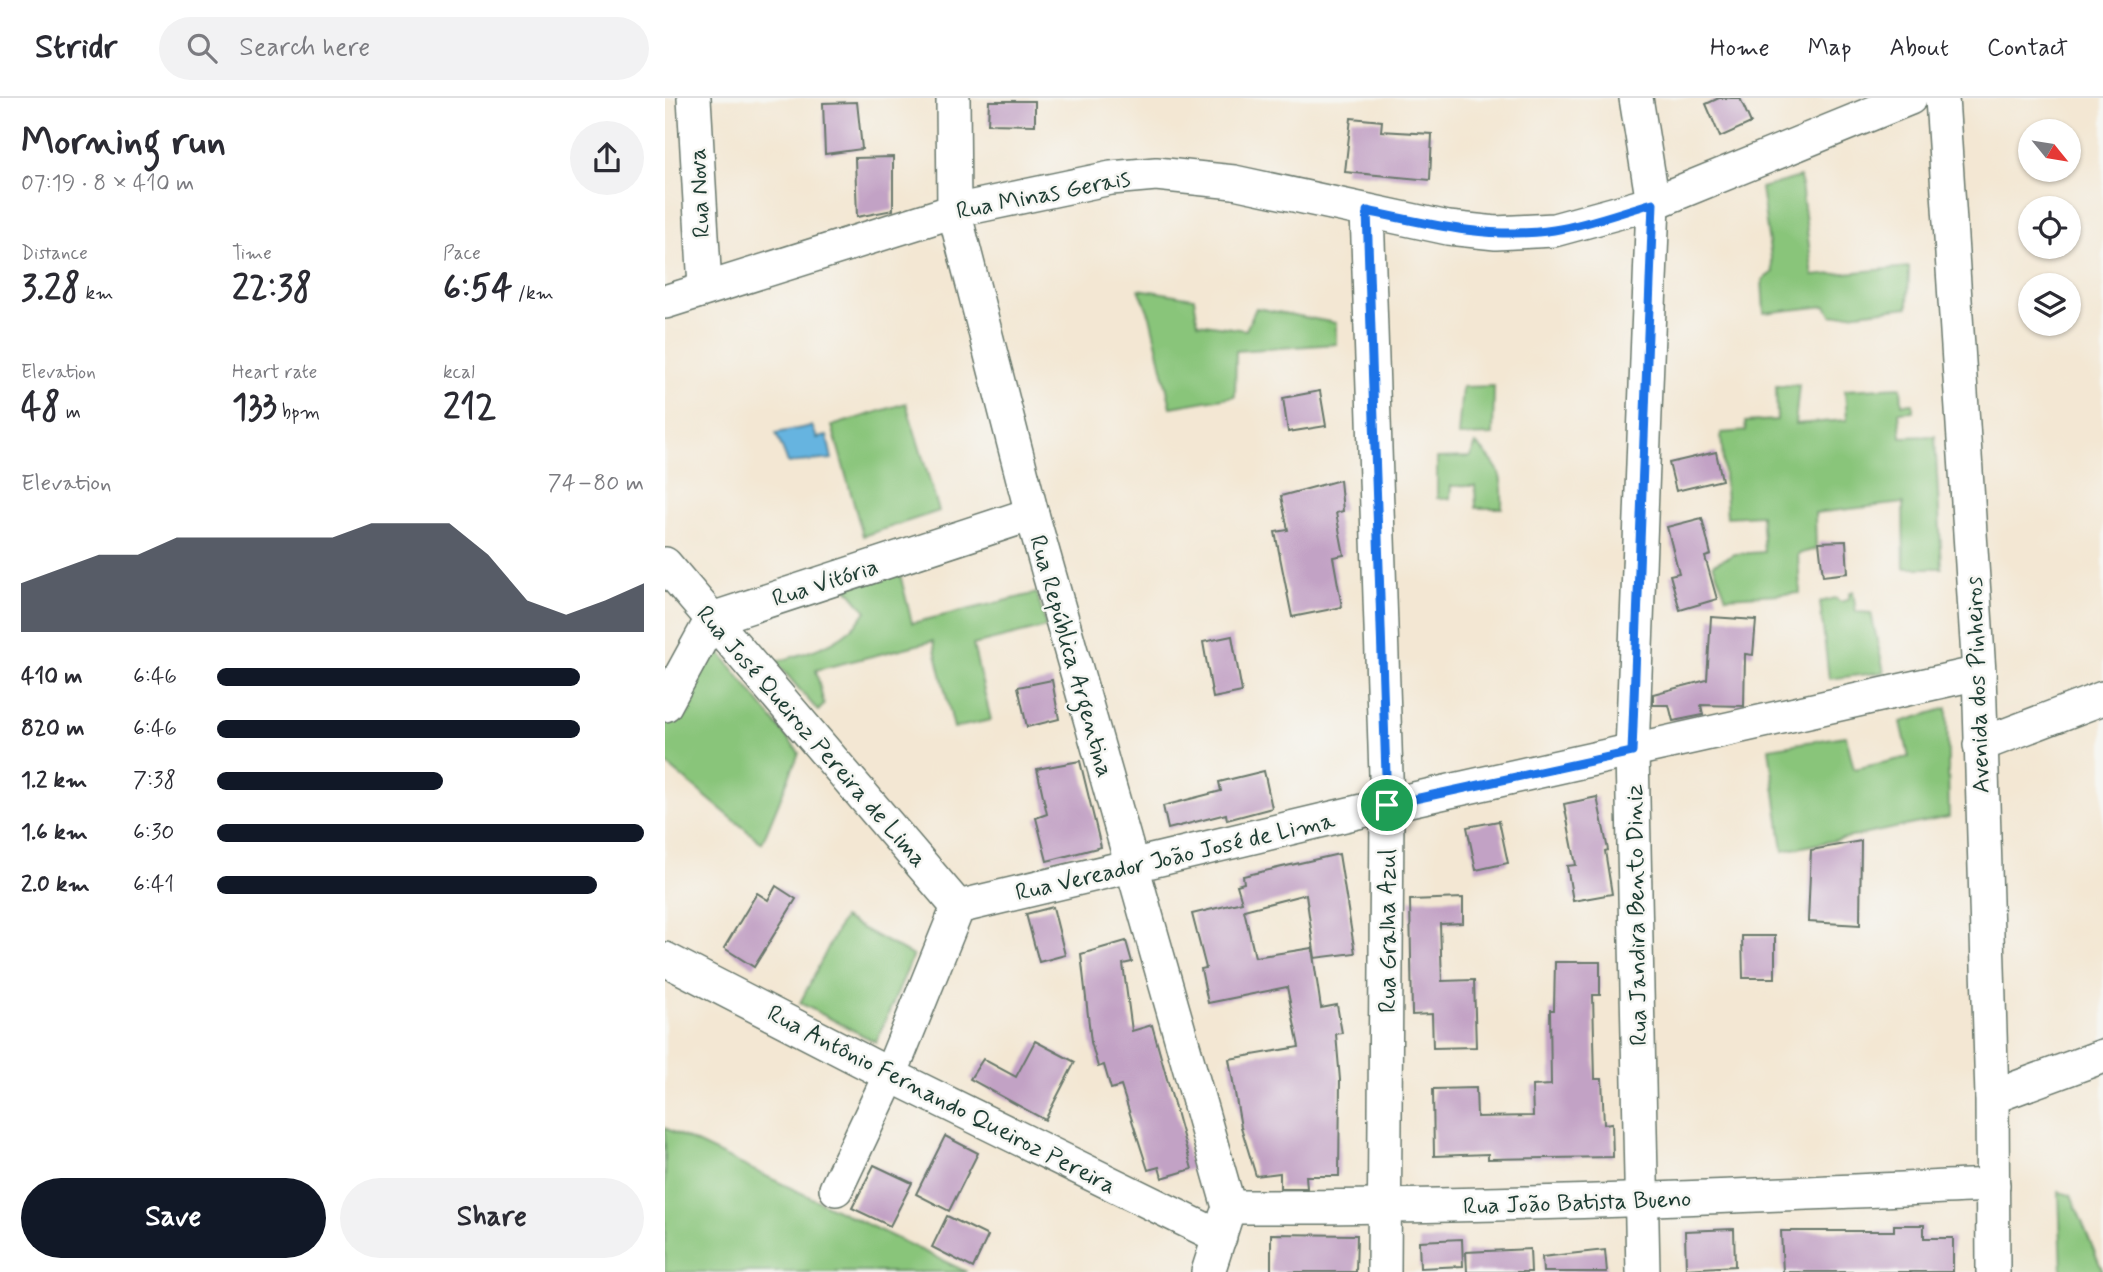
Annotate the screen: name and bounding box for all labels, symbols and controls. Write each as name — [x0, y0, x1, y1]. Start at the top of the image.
search box — [159, 17, 649, 80]
text: Stridr — [35, 26, 117, 70]
icon: search — [183, 29, 221, 67]
text: Search here — [239, 31, 370, 65]
text: Home — [1710, 33, 1770, 64]
text: Map — [1808, 33, 1852, 64]
text: About — [1890, 33, 1949, 64]
text: Contact — [1987, 33, 2068, 64]
text: Morning run — [21, 118, 226, 167]
north arrow — [2018, 119, 2081, 182]
map controls — [2018, 119, 2081, 336]
button: share — [570, 121, 644, 195]
street label: Rua Nova — [683, 147, 718, 239]
street label: Rua Minas Gerais — [954, 163, 1133, 228]
text: 07:19 · 8 × 410 m — [21, 169, 194, 199]
button: locate — [2018, 196, 2081, 259]
text: Distance — [21, 241, 88, 266]
text: Time — [232, 241, 272, 266]
text: Pace — [443, 241, 481, 266]
text: 3.28 — [21, 266, 80, 312]
text: 22:38 — [232, 266, 312, 312]
text: 6:54 — [443, 266, 513, 312]
button: layers — [2018, 273, 2081, 336]
text: km — [80, 281, 113, 306]
text: /km — [513, 281, 554, 306]
text: Elevation — [21, 360, 96, 385]
text: Heart rate — [232, 360, 317, 385]
text: kcal — [443, 360, 475, 385]
text: 48 — [21, 385, 61, 431]
text: 133 — [232, 385, 277, 431]
text: 212 — [443, 385, 496, 431]
text: m — [61, 400, 81, 425]
text: bpm — [277, 400, 320, 425]
text: Elevation — [21, 469, 112, 499]
text: 74–80 m — [548, 469, 644, 499]
street label: Rua República Argentina — [1018, 532, 1120, 782]
street label: Rua Vitória — [768, 552, 883, 615]
street label: Avenida dos Pinheiros — [1959, 575, 1998, 794]
street label: Rua José Queiroz Pereira de Lima — [689, 600, 933, 874]
text: 410 m — [21, 662, 83, 692]
text: 6:46 — [133, 662, 177, 692]
text: 820 m — [21, 714, 84, 744]
text: 6:46 — [133, 714, 177, 744]
text: 1.2 km — [21, 766, 87, 796]
text: 7:38 — [133, 766, 176, 796]
pin — [1357, 775, 1417, 835]
street label: Rua Jandira Bento Diniz — [1620, 784, 1655, 1046]
icon: arrive — [1368, 786, 1406, 824]
street label: Rua Vereador João José de Lima — [1013, 805, 1339, 909]
text: 1.6 km — [21, 818, 88, 848]
text: 6:30 — [133, 818, 174, 848]
street label: Rua Gralha Azul — [1373, 849, 1404, 1013]
text: 2.0 km — [21, 870, 90, 900]
text: 6:41 — [133, 870, 174, 900]
street label: Rua Antônio Fernando Queiroz Pereira — [762, 999, 1121, 1202]
button: Save — [21, 1178, 326, 1258]
button: Share — [340, 1178, 644, 1258]
street label: Rua João Batista Bueno — [1462, 1184, 1692, 1223]

